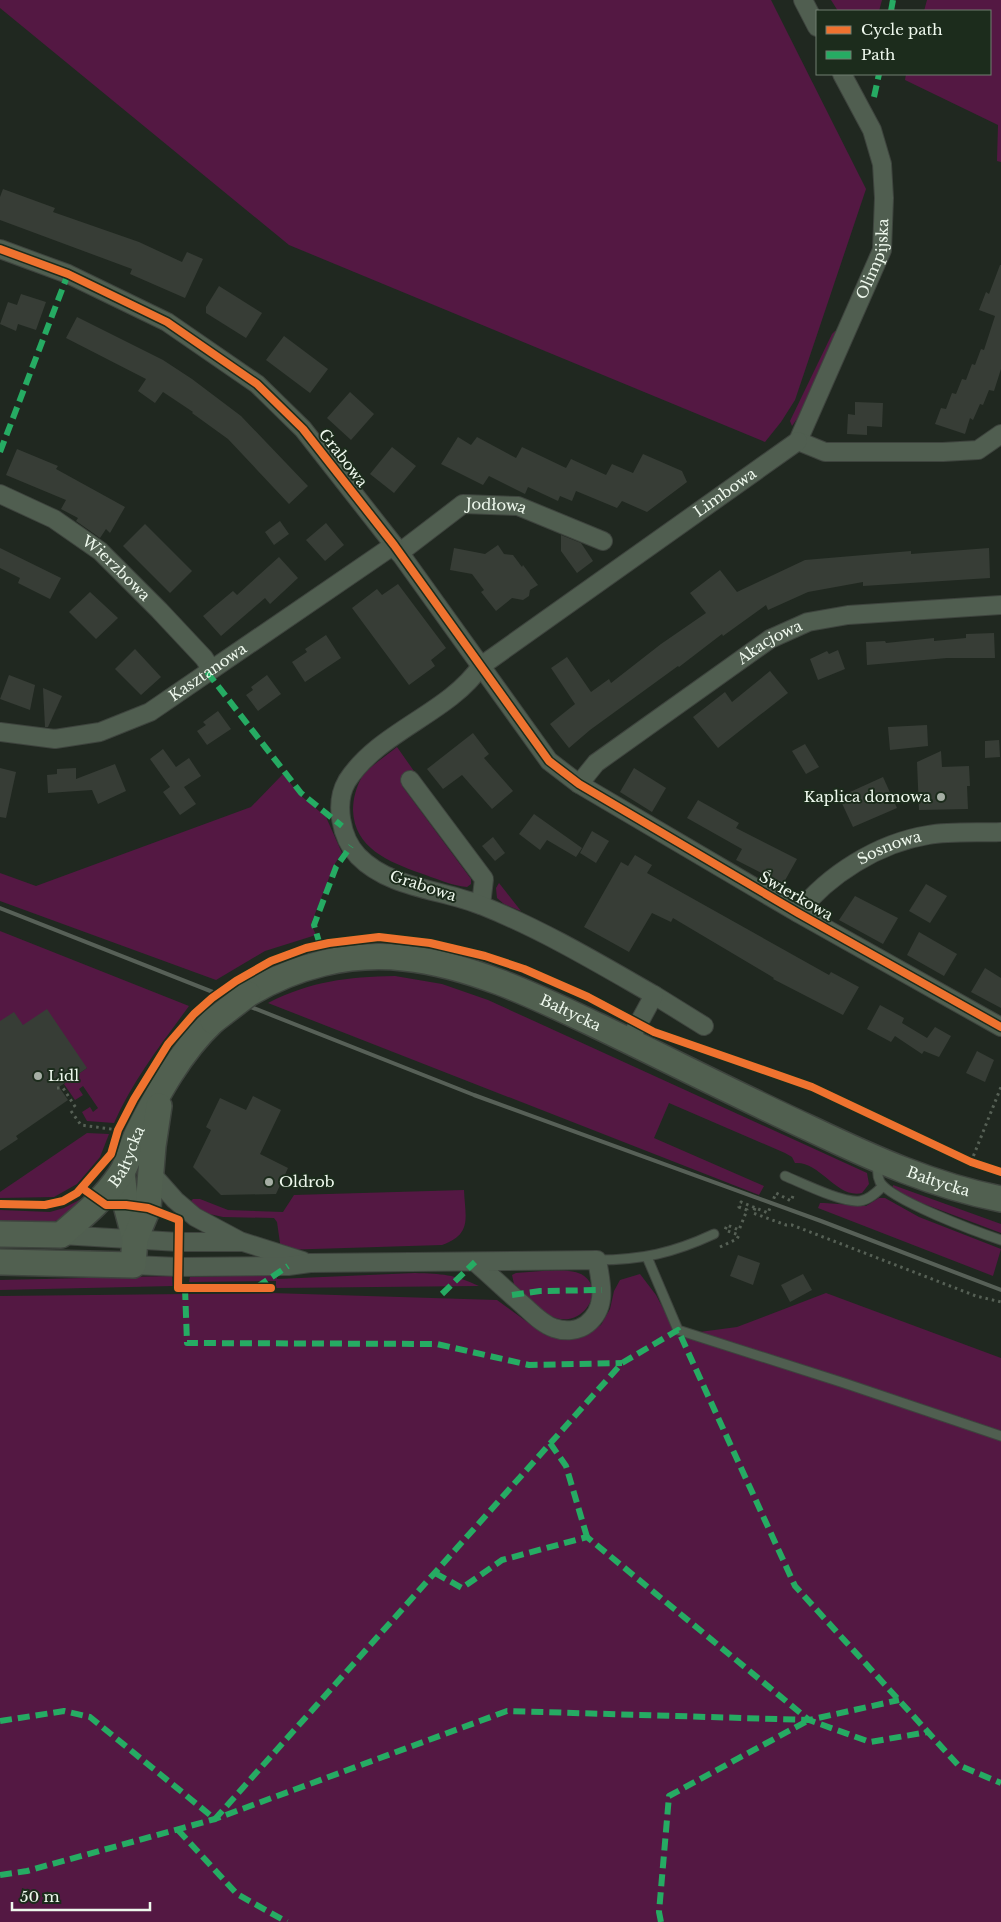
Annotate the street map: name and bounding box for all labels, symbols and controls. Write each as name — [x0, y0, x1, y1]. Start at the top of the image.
legend — [816, 10, 991, 75]
text: Cycle path — [861, 20, 943, 39]
text: Path — [861, 45, 895, 64]
street label: Olimpijska — [852, 217, 892, 302]
street label: Grabowa — [315, 425, 372, 491]
street label: Limbowa — [690, 463, 760, 521]
street label: Jodłowa — [464, 494, 531, 518]
street label: Wierzbowa — [78, 531, 155, 605]
street label: Akacjowa — [733, 616, 806, 669]
street label: Kasztanowa — [165, 638, 251, 705]
place label: Kaplica domowa — [804, 787, 932, 806]
marker: Kaplica domowa — [935, 791, 947, 803]
street label: Sosnowa — [854, 826, 924, 869]
street label: Grabowa — [388, 866, 459, 905]
street label: Świerkowa — [756, 867, 837, 925]
street label: Bałtycka — [537, 990, 605, 1035]
place label: Lidl — [48, 1066, 79, 1085]
marker: Lidl — [32, 1070, 44, 1082]
street label: Bałtycka — [104, 1122, 149, 1191]
street label: Bałtycka — [904, 1162, 973, 1201]
place label: Oldrob — [279, 1172, 335, 1191]
marker: Oldrob — [263, 1176, 275, 1188]
scale bar — [12, 1880, 150, 1912]
text: 50 m — [20, 1887, 60, 1906]

